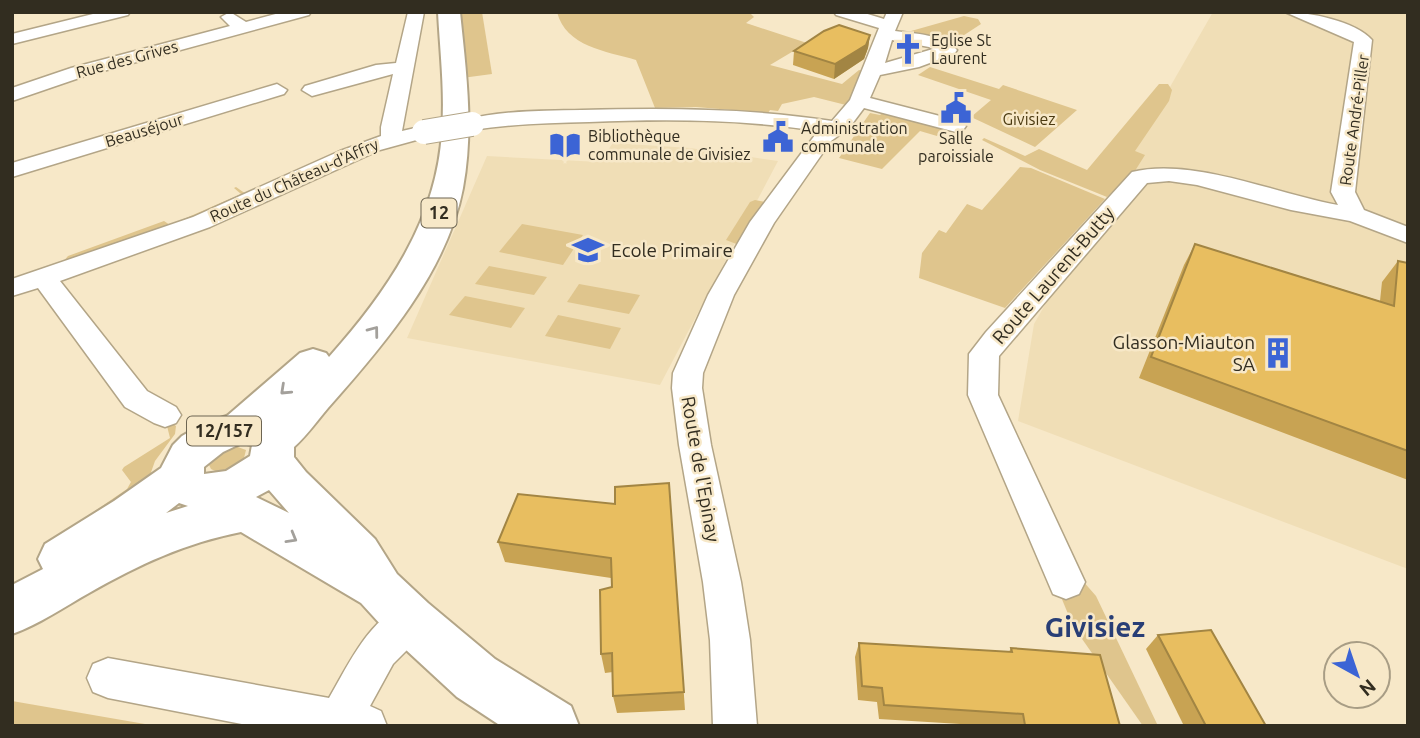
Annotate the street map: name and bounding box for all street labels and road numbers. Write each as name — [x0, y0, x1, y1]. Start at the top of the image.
street label: Rue des Grives — [74, 37, 180, 81]
street label: Route André-Piller — [1336, 53, 1372, 187]
street label: Beauséjour — [103, 110, 185, 150]
street label: Route du Château-d'Affry — [207, 135, 381, 225]
road number: 12 — [422, 198, 457, 228]
street label: Route Laurent-Butty — [988, 202, 1118, 348]
street label: Route de l'Epinay — [677, 394, 725, 544]
road number: 12/157 — [187, 416, 261, 446]

